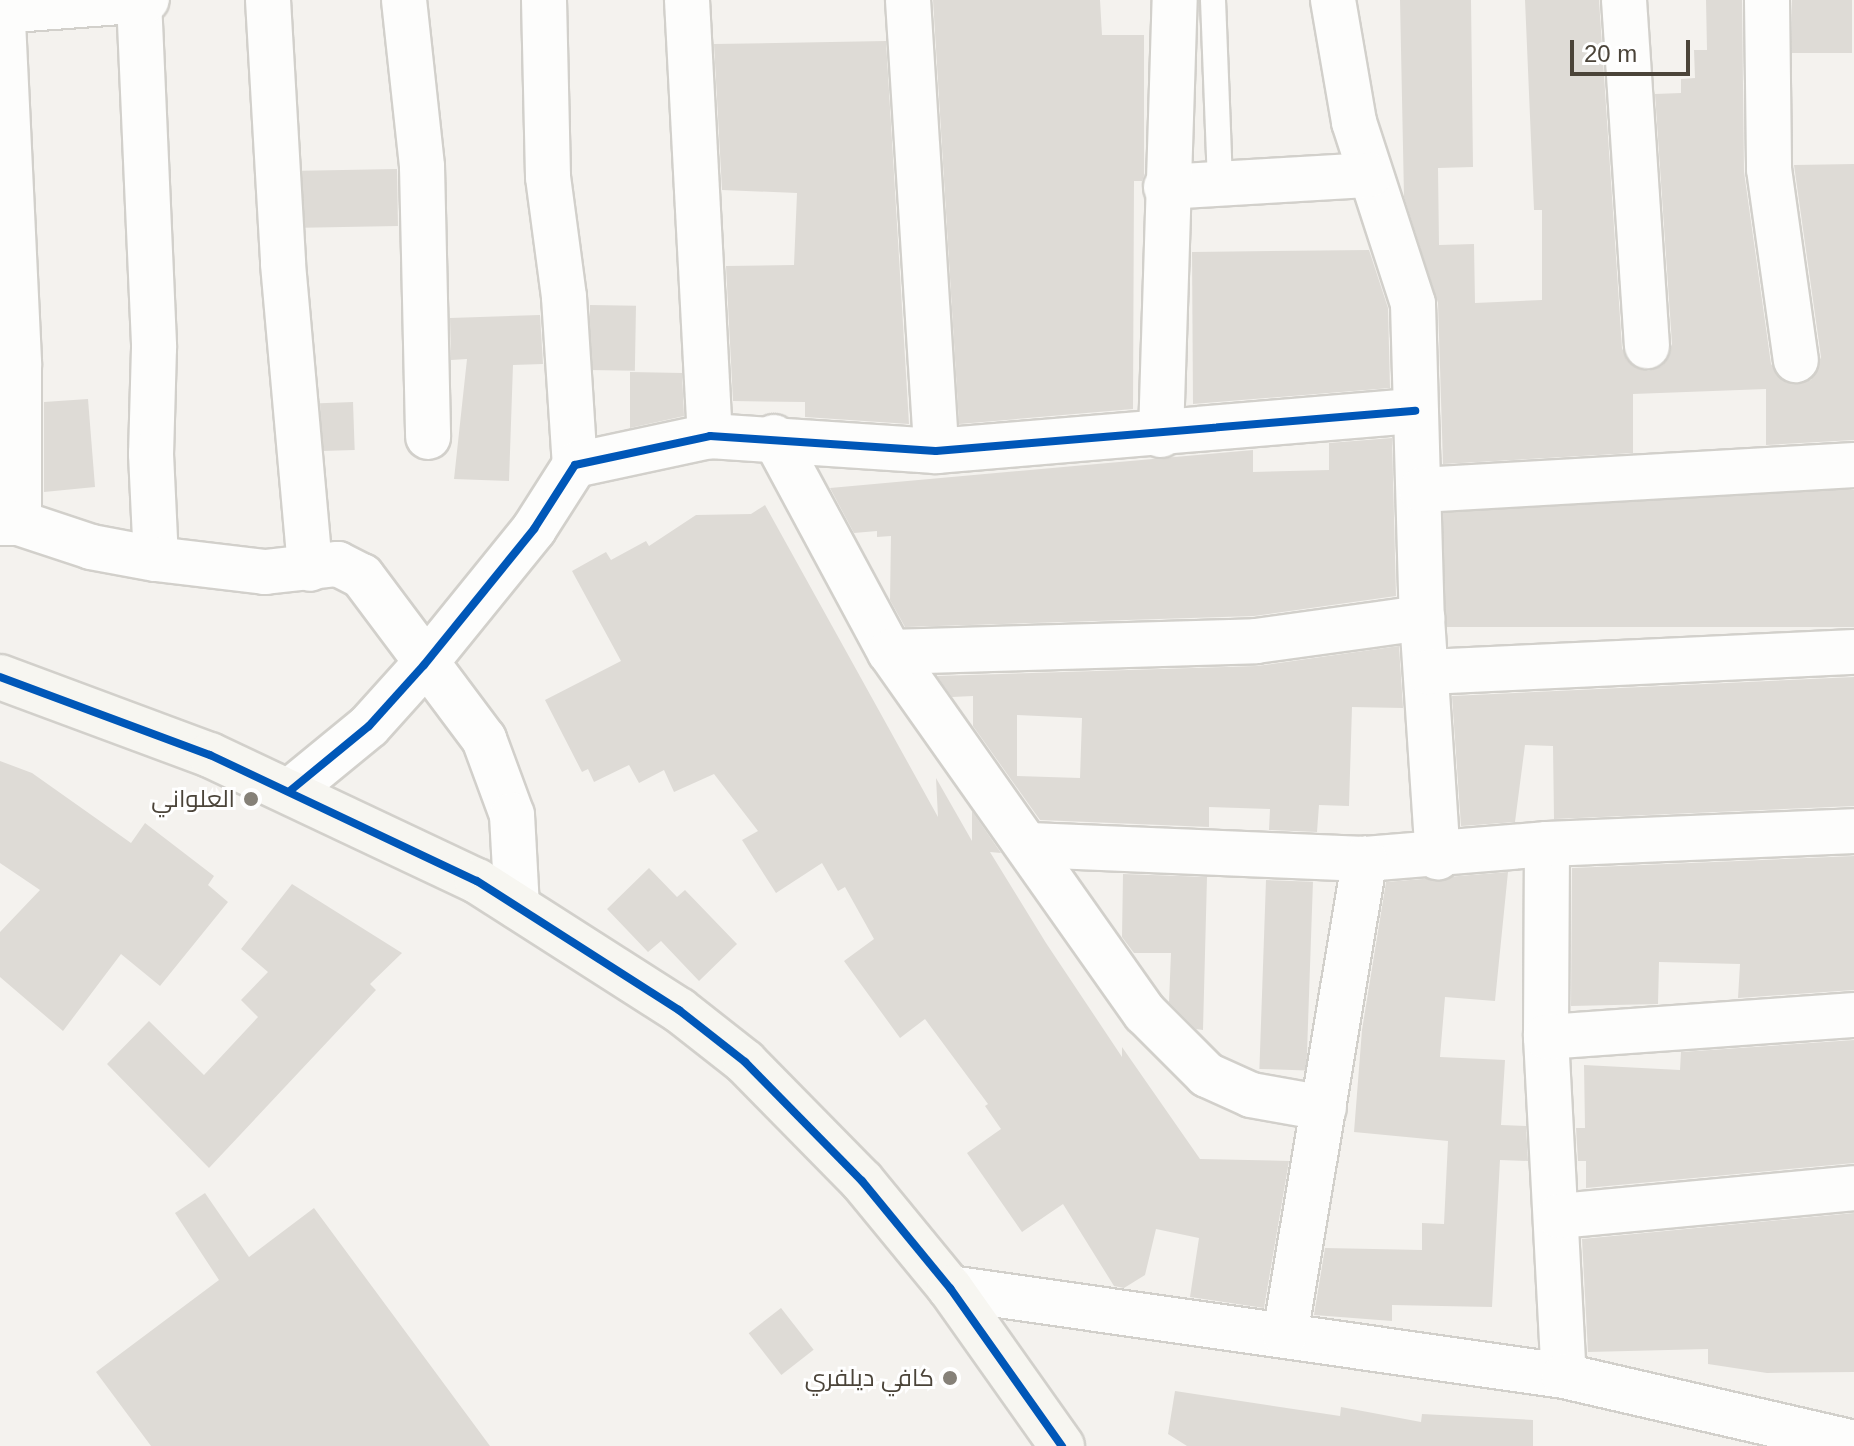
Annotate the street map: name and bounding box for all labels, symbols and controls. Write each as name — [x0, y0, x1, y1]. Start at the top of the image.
scale bar — [1574, 24, 1694, 74]
text: 20 m — [1584, 40, 1637, 67]
place label: العلواني — [151, 785, 235, 813]
marker: العلواني — [242, 790, 260, 808]
place label: كافي ديلفري — [805, 1364, 934, 1392]
marker: كافي ديلفري — [941, 1369, 959, 1387]

